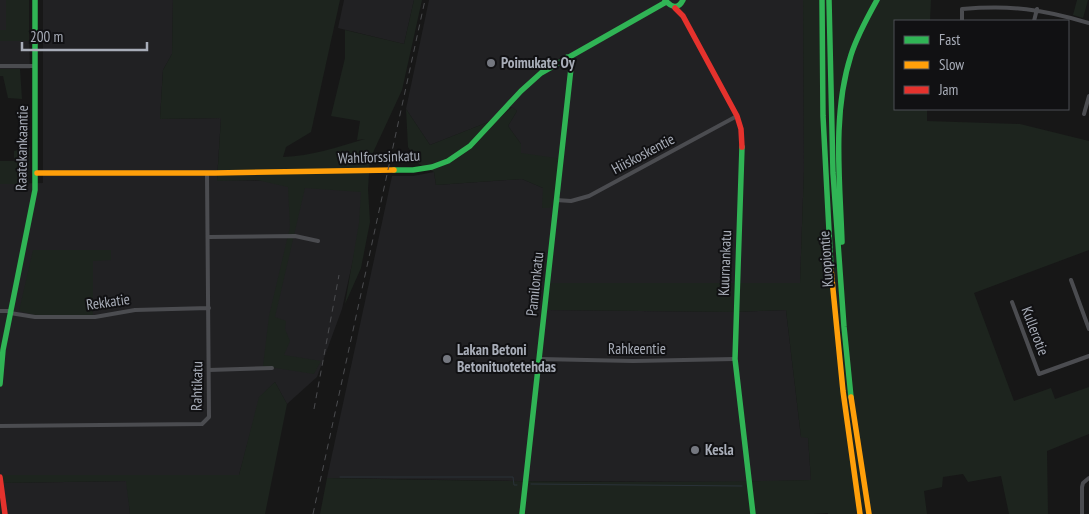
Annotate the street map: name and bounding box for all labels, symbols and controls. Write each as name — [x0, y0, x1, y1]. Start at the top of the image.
scale bar — [22, 20, 148, 52]
legend — [894, 20, 1069, 110]
text: 200 m — [30, 27, 63, 46]
text: Fast — [939, 30, 960, 49]
place label: Poimukate Oy — [501, 53, 576, 72]
text: Slow — [939, 55, 964, 74]
marker: Poimukate Oy — [485, 57, 497, 69]
text: Jam — [938, 80, 958, 99]
street label: Raatekankaantie — [11, 105, 32, 191]
street label: Hiiskoskentie — [608, 129, 678, 178]
street label: Wahlforssinkatu — [337, 146, 421, 167]
street label: Kuurnankatu — [714, 230, 735, 296]
street label: Kuopiontie — [814, 230, 837, 288]
street label: Pamilonkatu — [522, 251, 547, 317]
street label: Rekkatie — [85, 289, 131, 314]
street label: Kullerotie — [1017, 304, 1053, 358]
street label: Rahkeentie — [608, 339, 666, 358]
place label: Lakan Betoni Betonituotetehdas — [457, 340, 556, 376]
marker: Lakan Betoni Betonituotetehdas — [441, 353, 453, 365]
street label: Rahtikatu — [187, 361, 206, 411]
place label: Kesla — [705, 440, 734, 459]
marker: Kesla — [689, 444, 701, 456]

